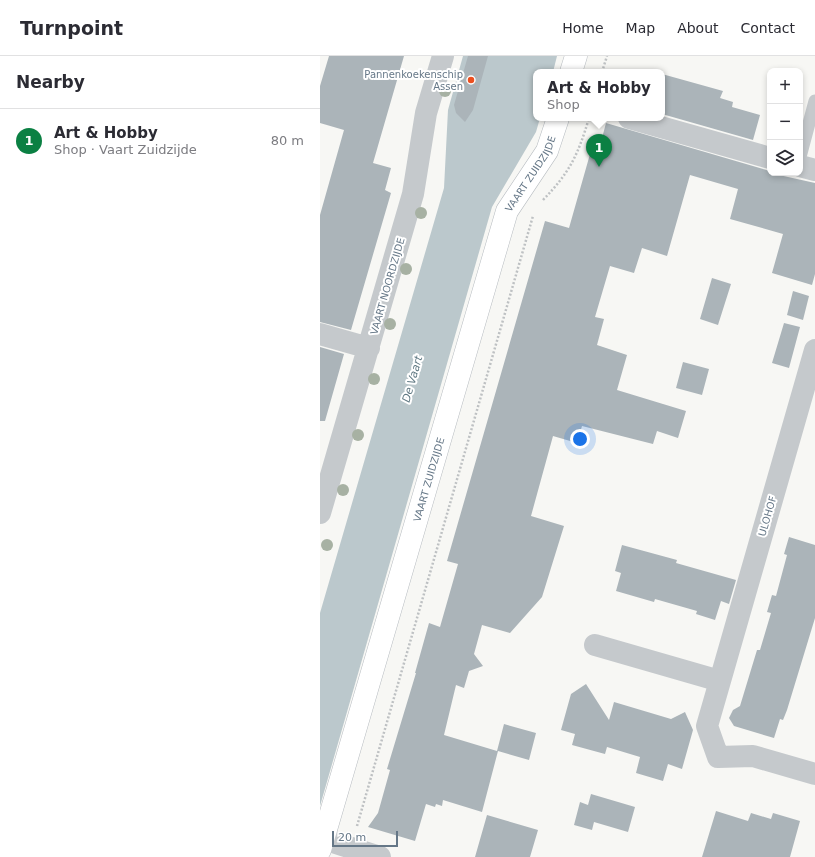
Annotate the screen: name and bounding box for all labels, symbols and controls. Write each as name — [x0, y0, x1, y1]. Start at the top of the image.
text: Turnpoint — [20, 17, 123, 39]
text: Home — [562, 20, 604, 36]
text: Map — [626, 20, 655, 36]
text: About — [677, 20, 719, 36]
text: Contact — [741, 20, 795, 36]
map controls — [767, 68, 803, 176]
button: + — [767, 68, 803, 104]
place label: Pannenkoekenschip Assen — [364, 69, 463, 92]
popup — [533, 69, 665, 121]
text: Nearby — [16, 72, 85, 92]
marker: Pannenkoekenschip Assen — [466, 75, 476, 85]
text: Art & Hobby — [547, 79, 651, 97]
text: Shop — [547, 97, 580, 112]
button: − — [767, 104, 803, 140]
text: Art & Hobby — [54, 124, 158, 142]
text: 1 — [24, 133, 34, 148]
text: 80 m — [271, 133, 304, 148]
street label: VAART ZUIDZIJDE — [503, 134, 558, 214]
pin: 1 — [586, 134, 612, 167]
button: layers — [767, 140, 803, 176]
text: Shop · Vaart Zuidzijde — [54, 142, 197, 157]
street label: VAART NOORDZIJDE — [368, 236, 407, 336]
water label: De Vaart — [400, 354, 426, 404]
your location — [570, 429, 590, 449]
street label: VAART ZUIDZIJDE — [411, 436, 446, 523]
street label: ULOHOF — [756, 494, 779, 538]
scale bar — [332, 829, 398, 848]
text: 20 m — [338, 831, 366, 844]

